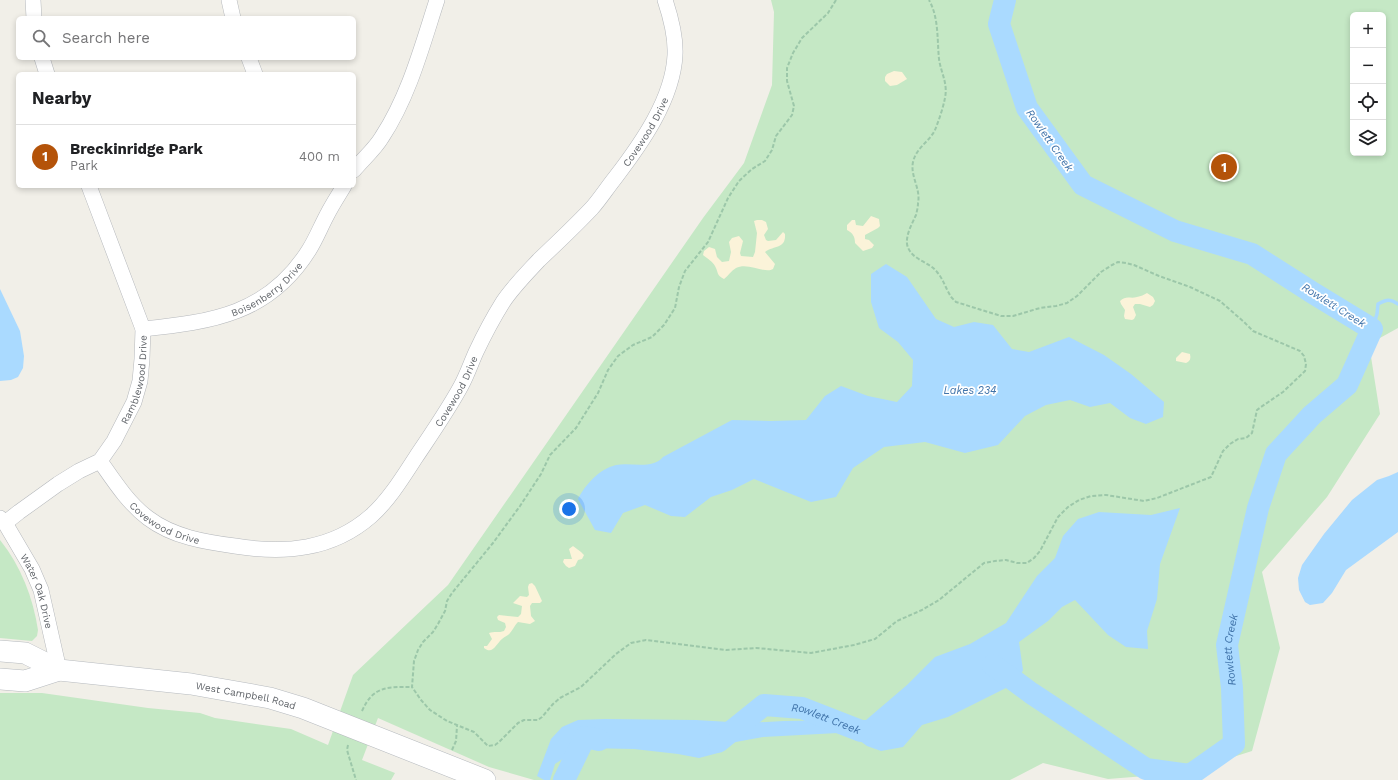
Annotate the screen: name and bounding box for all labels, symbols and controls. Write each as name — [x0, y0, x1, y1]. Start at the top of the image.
map controls — [1350, 12, 1386, 156]
button: + — [1350, 12, 1386, 48]
search box — [16, 16, 356, 60]
icon: search — [30, 27, 52, 49]
text: Search here — [62, 29, 150, 47]
button: − — [1350, 48, 1386, 84]
button: locate — [1350, 84, 1386, 120]
text: Nearby — [32, 88, 91, 108]
street label: Covewood Drive — [621, 95, 671, 169]
water label: Rowlett Creek — [1023, 107, 1076, 175]
button: layers — [1350, 120, 1386, 156]
text: Breckinridge Park — [70, 140, 203, 158]
text: 1 — [42, 149, 48, 164]
text: 400 m — [299, 149, 340, 164]
pin: 1 — [1211, 152, 1237, 182]
text: Park — [70, 158, 98, 173]
street label: Boisenberry Drive — [230, 260, 305, 319]
water label: Rowlett Creek — [1299, 281, 1369, 331]
street label: Ramblewood Drive — [119, 335, 149, 426]
street label: Covewood Drive — [433, 354, 480, 429]
water label: Lakes 234 — [944, 384, 997, 397]
your location — [559, 499, 579, 519]
street label: Covewood Drive — [127, 500, 201, 546]
street label: Water Oak Drive — [18, 552, 55, 630]
water label: Rowlett Creek — [1221, 612, 1241, 686]
street label: West Campbell Road — [195, 680, 297, 712]
water label: Rowlett Creek — [791, 701, 863, 738]

